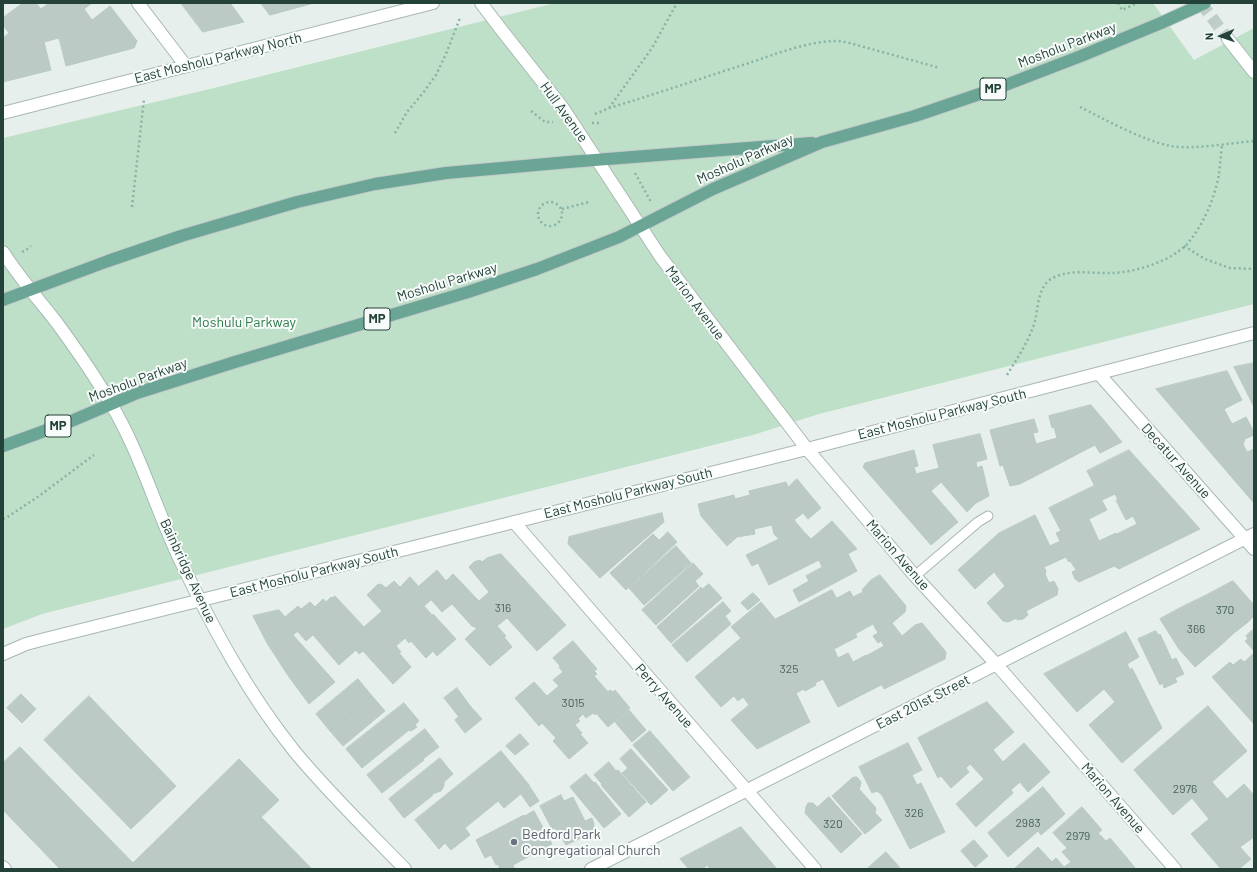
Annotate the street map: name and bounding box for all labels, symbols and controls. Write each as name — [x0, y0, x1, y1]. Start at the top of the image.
north arrow — [1201, 16, 1241, 56]
street label: Mosholu Parkway — [1015, 19, 1119, 71]
street label: East Mosholu Parkway North — [133, 29, 303, 87]
text: N — [1202, 33, 1215, 40]
road number: MP — [980, 78, 1006, 100]
street label: Hull Avenue — [537, 79, 591, 145]
street label: Mosholu Parkway — [694, 130, 796, 188]
street label: Mosholu Parkway — [395, 259, 499, 305]
street label: Marion Avenue — [662, 263, 728, 343]
road number: MP — [364, 308, 390, 330]
park label: Moshulu Parkway — [192, 314, 296, 330]
street label: Mosholu Parkway — [86, 354, 190, 406]
street label: East Mosholu Parkway South — [856, 385, 1028, 443]
road number: MP — [45, 415, 71, 437]
street label: Decatur Avenue — [1138, 420, 1214, 502]
street label: East Mosholu Parkway South — [542, 464, 714, 522]
street label: Bainbridge Avenue — [156, 516, 220, 626]
street label: Marion Avenue — [863, 516, 933, 594]
street label: East Mosholu Parkway South — [228, 543, 400, 601]
house number: 316 — [495, 601, 511, 615]
house number: 370 — [1216, 603, 1234, 617]
house number: 366 — [1187, 622, 1205, 636]
street label: Perry Avenue — [631, 660, 697, 732]
house number: 325 — [780, 662, 798, 676]
street label: East 201st Street — [873, 671, 973, 733]
house number: 3015 — [562, 696, 584, 710]
street label: Marion Avenue — [1078, 759, 1148, 837]
house number: 2976 — [1173, 782, 1197, 796]
house number: 326 — [905, 806, 923, 820]
house number: 2983 — [1015, 816, 1041, 830]
house number: 320 — [823, 817, 843, 831]
place label: Bedford Park Congregational Church — [522, 826, 661, 858]
house number: 2979 — [1066, 829, 1090, 843]
marker: Bedford Park Congregational Church — [509, 837, 519, 847]

